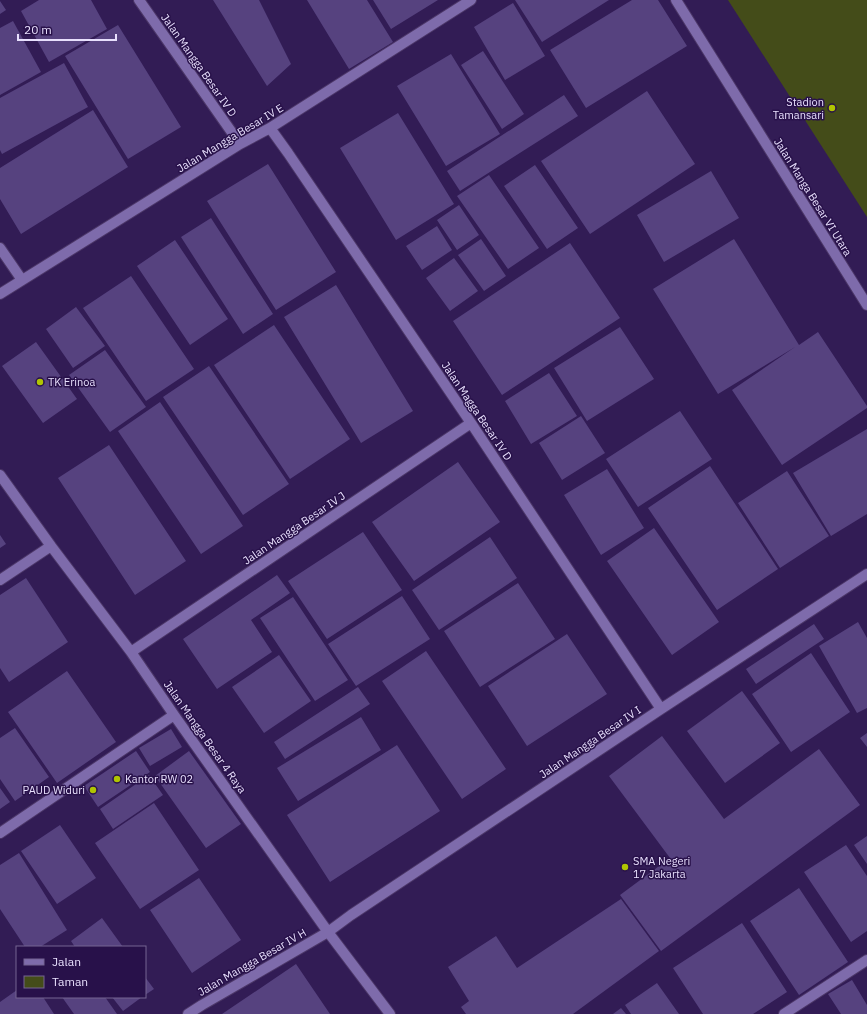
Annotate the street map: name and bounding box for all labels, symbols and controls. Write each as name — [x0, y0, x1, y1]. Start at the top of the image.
street label: Jalan Mangga Besar IV D — [158, 11, 240, 119]
scale bar — [18, 16, 116, 42]
text: 20 m — [24, 22, 52, 37]
place label: Stadion Tamansari — [773, 95, 824, 122]
street label: Jalan Mangga Besar IV E — [174, 101, 286, 175]
marker: Stadion Tamansari — [827, 103, 837, 113]
street label: Jalan Manga Besar VI Utara — [771, 135, 855, 259]
street label: Jalan Magga Besar IV D — [439, 359, 515, 463]
place label: TK Erinoa — [48, 375, 95, 389]
marker: TK Erinoa — [35, 377, 45, 387]
street label: Jalan Mangga Besar IV J — [240, 488, 348, 568]
street label: Jalan Mangga Besar 4 Raya — [161, 678, 249, 796]
street label: Jalan Mangga Besar IV I — [537, 703, 643, 781]
place label: Kantor RW 02 — [125, 772, 193, 786]
marker: Kantor RW 02 — [112, 774, 122, 784]
place label: PAUD Widuri — [23, 783, 85, 797]
marker: PAUD Widuri — [88, 785, 98, 795]
place label: SMA Negeri 17 Jakarta — [633, 854, 690, 881]
marker: SMA Negeri 17 Jakarta — [620, 862, 630, 872]
street label: Jalan Mangga Besar IV H — [195, 925, 309, 999]
legend — [16, 946, 146, 998]
text: Jalan — [52, 954, 81, 969]
text: Taman — [52, 974, 88, 989]

